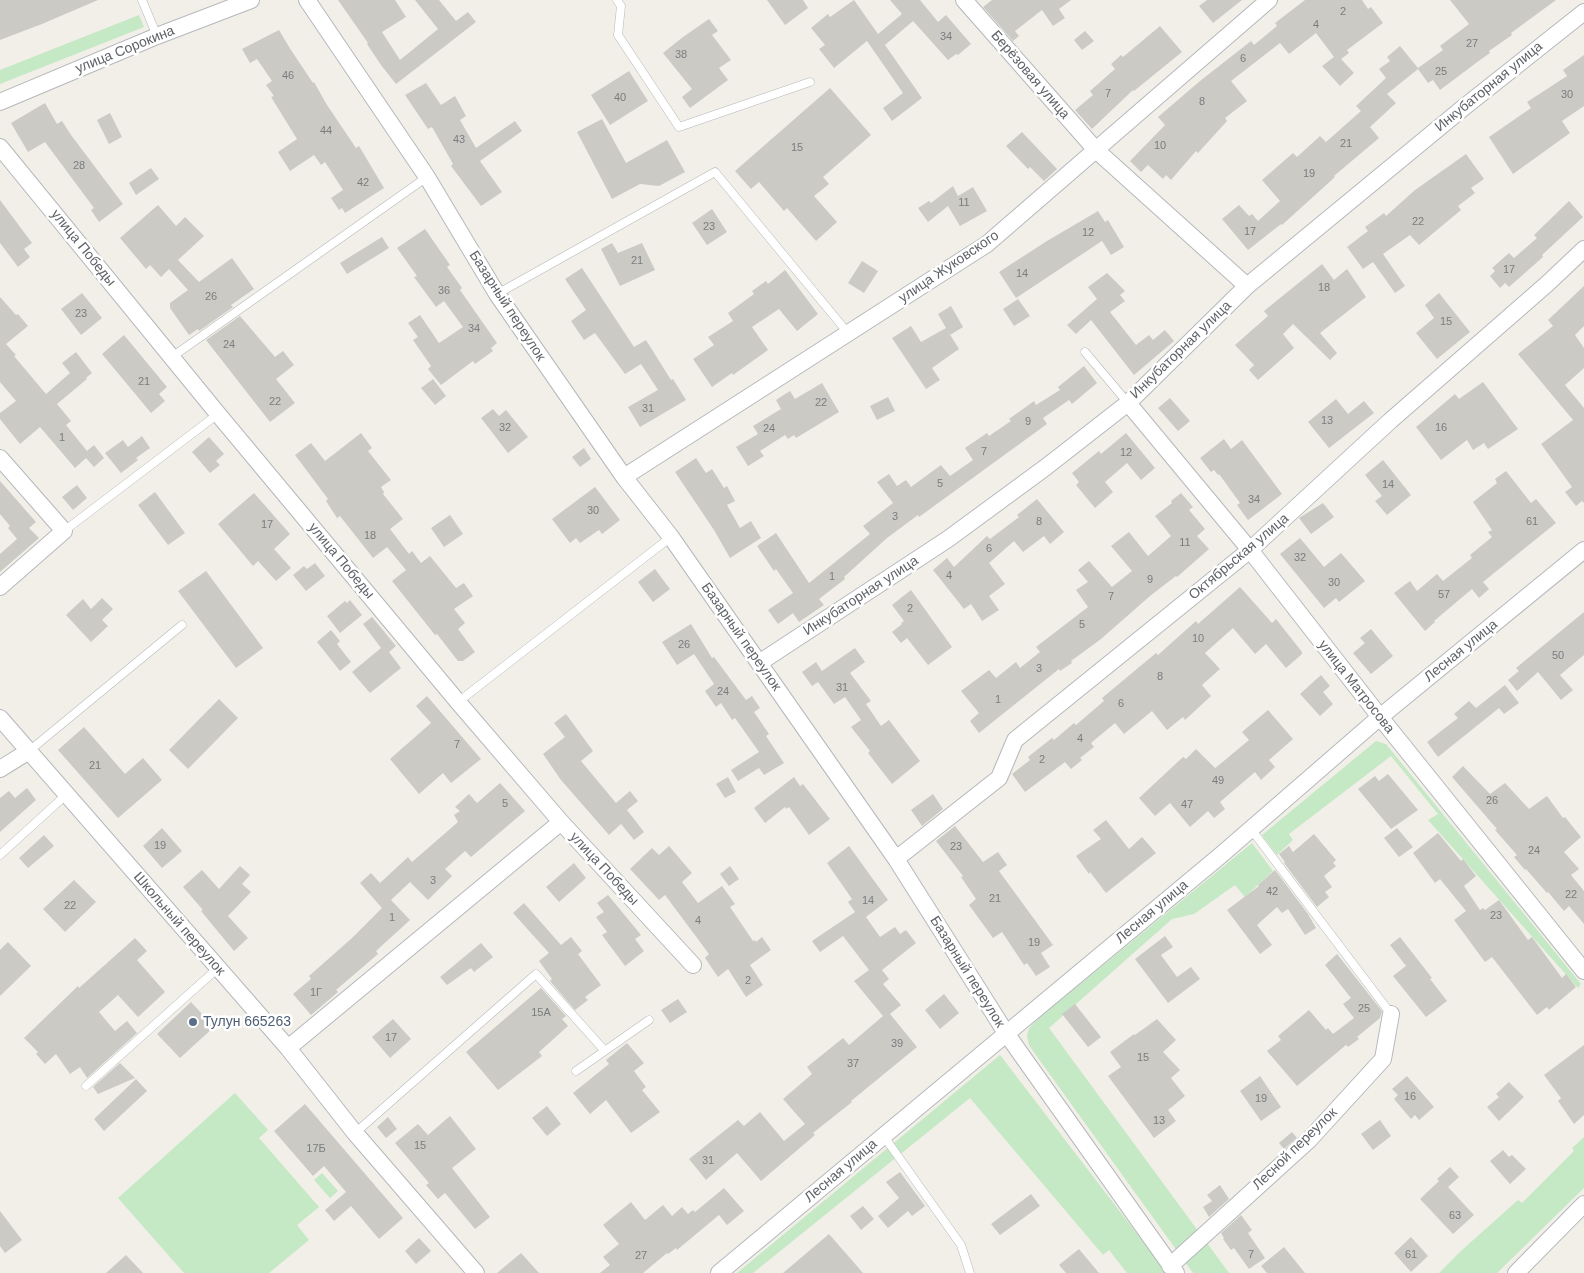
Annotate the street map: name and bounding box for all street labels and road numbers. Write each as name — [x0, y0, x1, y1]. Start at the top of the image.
street label: улица Сорокина — [73, 22, 177, 78]
street label: Берёзовая улица — [987, 27, 1073, 123]
street label: Инкубаторная улица — [1432, 38, 1546, 136]
street label: улица Победы — [47, 206, 119, 290]
street label: улица Жуковского — [896, 227, 1002, 307]
street label: Базарный переулок — [465, 248, 549, 364]
street label: Инкубаторная улица — [1127, 298, 1235, 402]
street label: Октябрьская улица — [1186, 510, 1292, 604]
street label: улица Победы — [304, 520, 378, 602]
street label: Инкубаторная улица — [800, 553, 922, 639]
street label: Базарный переулок — [697, 580, 785, 694]
street label: Лесная улица — [1421, 616, 1501, 686]
street label: улица Матросова — [1314, 637, 1398, 737]
street label: улица Победы — [566, 829, 642, 909]
street label: Школьный переулок — [130, 869, 228, 979]
street label: Лесная улица — [1112, 877, 1192, 947]
street label: Базарный переулок — [926, 913, 1008, 1031]
street label: Лесной переулок — [1249, 1104, 1341, 1194]
street label: Лесная улица — [801, 1136, 881, 1206]

